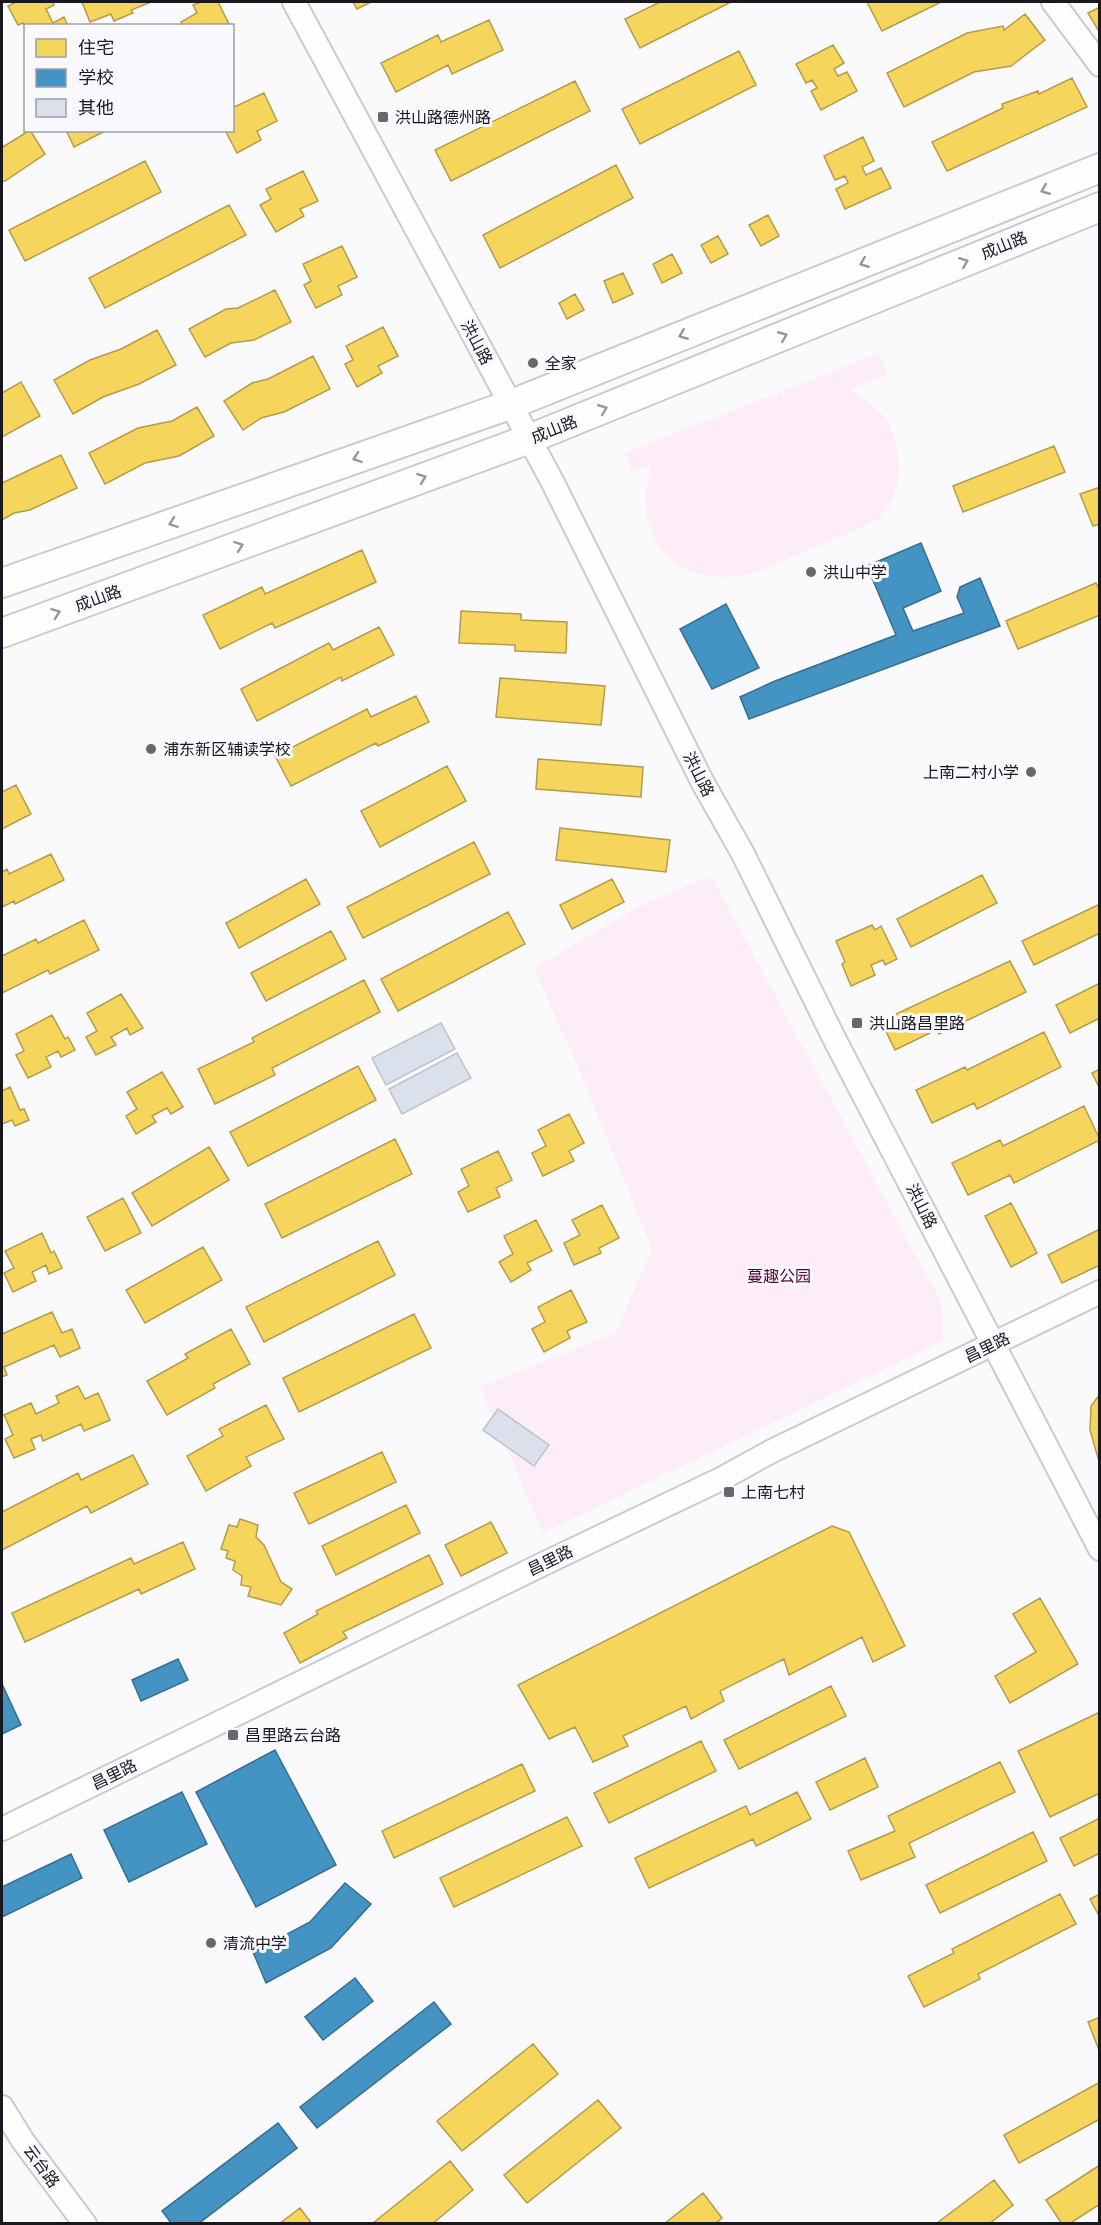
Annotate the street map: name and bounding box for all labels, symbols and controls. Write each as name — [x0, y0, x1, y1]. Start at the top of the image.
legend — [24, 24, 234, 132]
text: 住宅 — [78, 35, 114, 59]
text: 学校 — [78, 65, 114, 89]
text: 其他 — [78, 95, 114, 119]
place label: 洪山路德州路 — [395, 106, 491, 128]
marker: 洪山路德州路 — [376, 110, 390, 124]
one-way arrow — [1040, 183, 1051, 195]
street label: 成山路 — [978, 226, 1030, 264]
one-way arrow — [859, 256, 870, 268]
one-way arrow — [958, 257, 969, 269]
street label: 洪山路 — [456, 316, 498, 368]
one-way arrow — [678, 328, 689, 340]
one-way arrow — [777, 331, 788, 343]
place label: 全家 — [545, 352, 577, 374]
marker: 全家 — [526, 356, 540, 370]
one-way arrow — [596, 404, 607, 416]
street label: 成山路 — [528, 410, 580, 448]
one-way arrow — [352, 451, 363, 464]
one-way arrow — [417, 473, 427, 486]
one-way arrow — [168, 515, 179, 528]
one-way arrow — [234, 540, 244, 553]
place label: 洪山中学 — [823, 561, 887, 583]
marker: 洪山中学 — [804, 565, 818, 579]
street label: 成山路 — [72, 579, 124, 617]
one-way arrow — [51, 608, 61, 621]
place label: 浦东新区辅读学校 — [163, 738, 291, 760]
marker: 浦东新区辅读学校 — [144, 742, 158, 756]
street label: 洪山路 — [678, 748, 720, 800]
place label: 上南二村小学 — [923, 761, 1019, 783]
marker: 上南二村小学 — [1024, 765, 1038, 779]
place label: 洪山路昌里路 — [869, 1012, 965, 1034]
marker: 洪山路昌里路 — [850, 1016, 864, 1030]
street label: 洪山路 — [901, 1180, 943, 1232]
park label: 蔓趣公园 — [747, 1265, 811, 1287]
street label: 昌里路 — [961, 1327, 1013, 1367]
place label: 上南七村 — [741, 1481, 805, 1503]
marker: 上南七村 — [722, 1485, 736, 1499]
street label: 昌里路 — [524, 1540, 576, 1580]
place label: 昌里路云台路 — [245, 1724, 341, 1746]
marker: 昌里路云台路 — [226, 1728, 240, 1742]
street label: 昌里路 — [88, 1754, 140, 1794]
place label: 清流中学 — [223, 1932, 287, 1954]
marker: 清流中学 — [204, 1936, 218, 1950]
street label: 云台路 — [19, 2140, 65, 2192]

